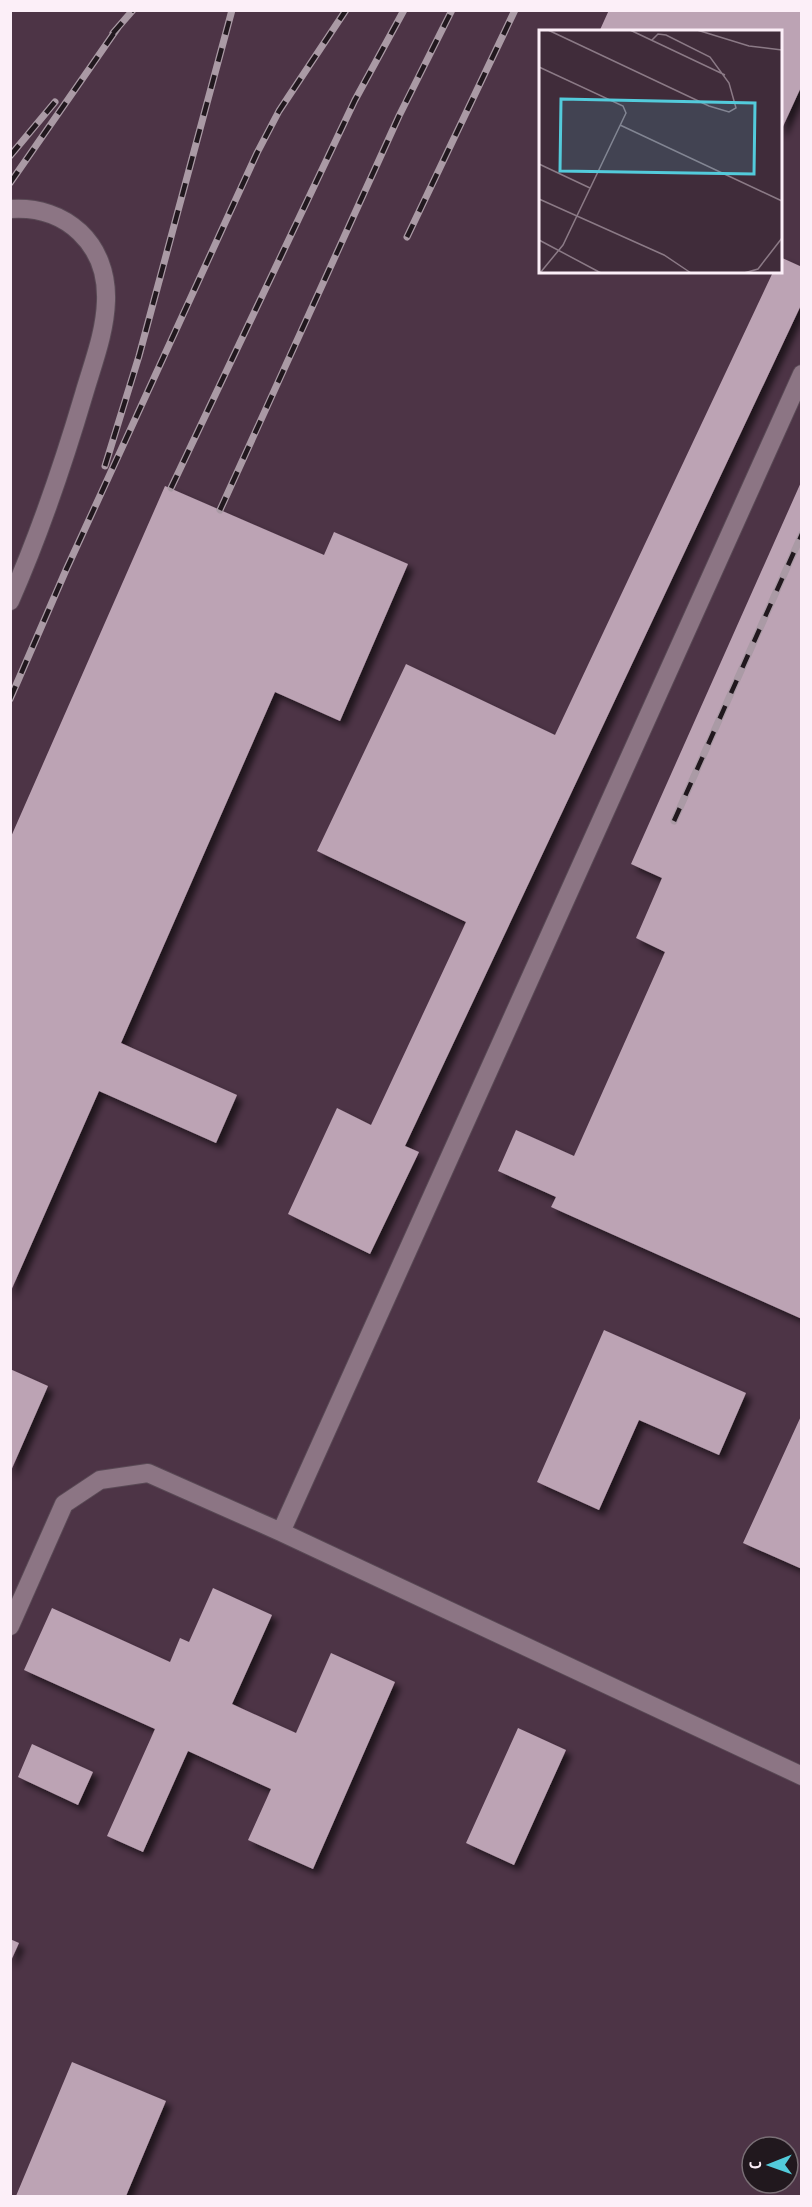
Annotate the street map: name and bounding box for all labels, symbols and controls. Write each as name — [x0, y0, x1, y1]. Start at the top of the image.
inset map — [539, 30, 782, 273]
north arrow — [740, 2135, 800, 2195]
text: С — [745, 2161, 765, 2169]

